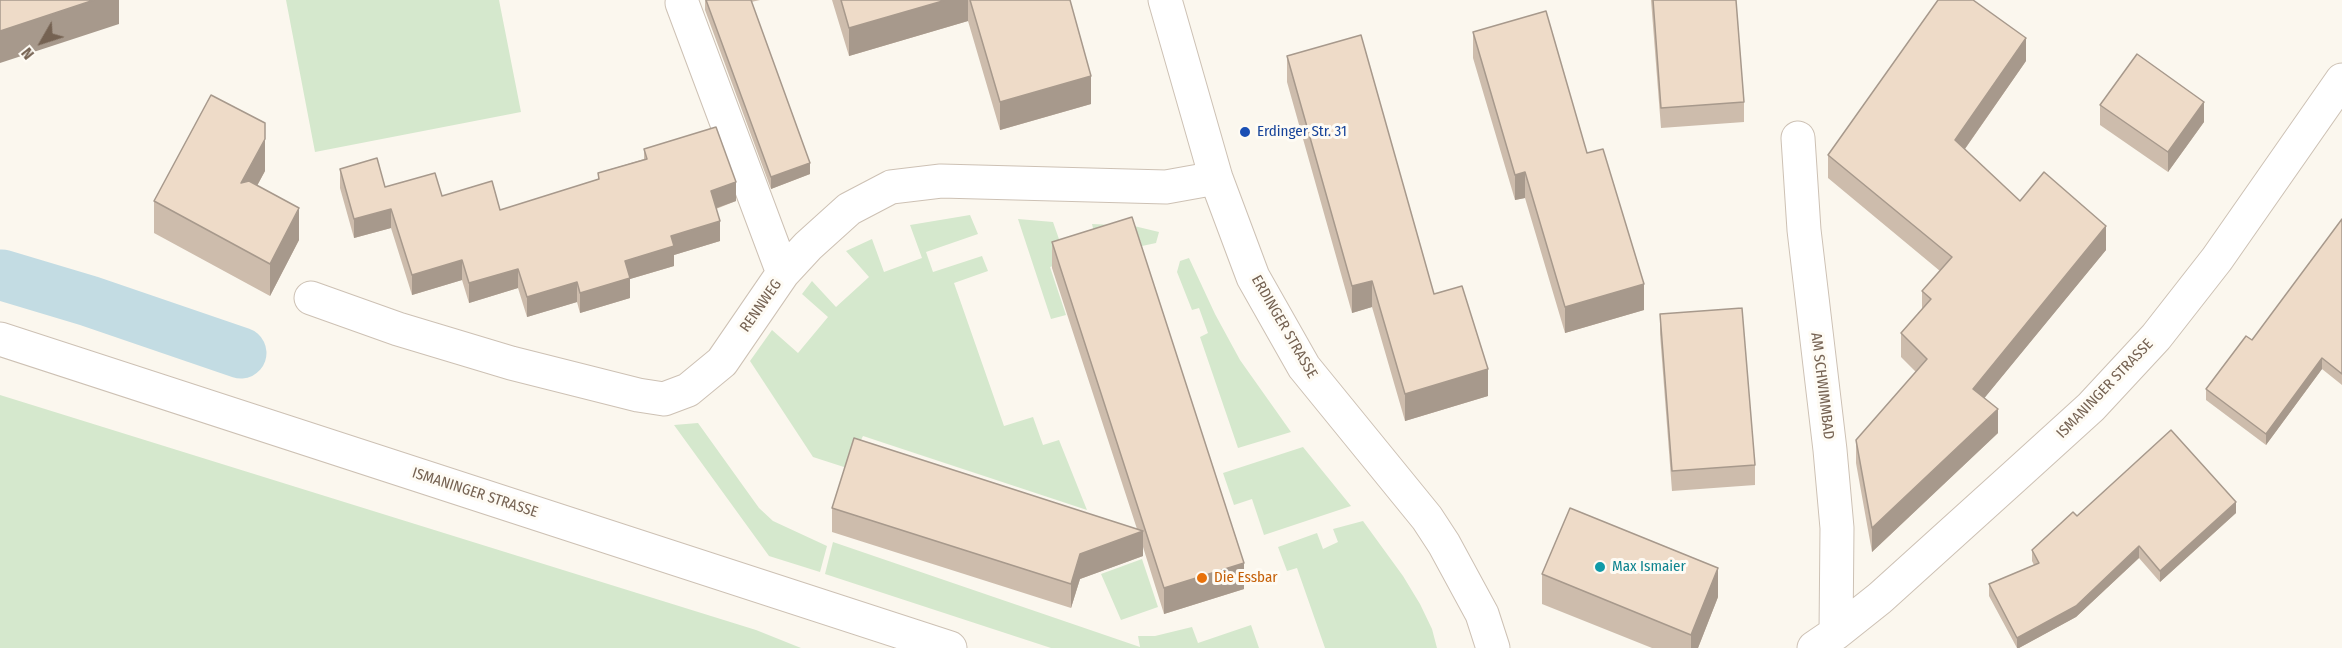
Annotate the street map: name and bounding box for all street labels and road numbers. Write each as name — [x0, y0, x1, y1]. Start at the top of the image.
street label: ERDINGER STRASSE — [1247, 272, 1321, 382]
street label: RENNWEG — [736, 276, 786, 336]
street label: AM SCHWIMMBAD — [1807, 332, 1837, 440]
street label: ISMANINGER STRASSE — [2053, 336, 2157, 442]
street label: ISMANINGER STRASSE — [410, 464, 540, 522]

